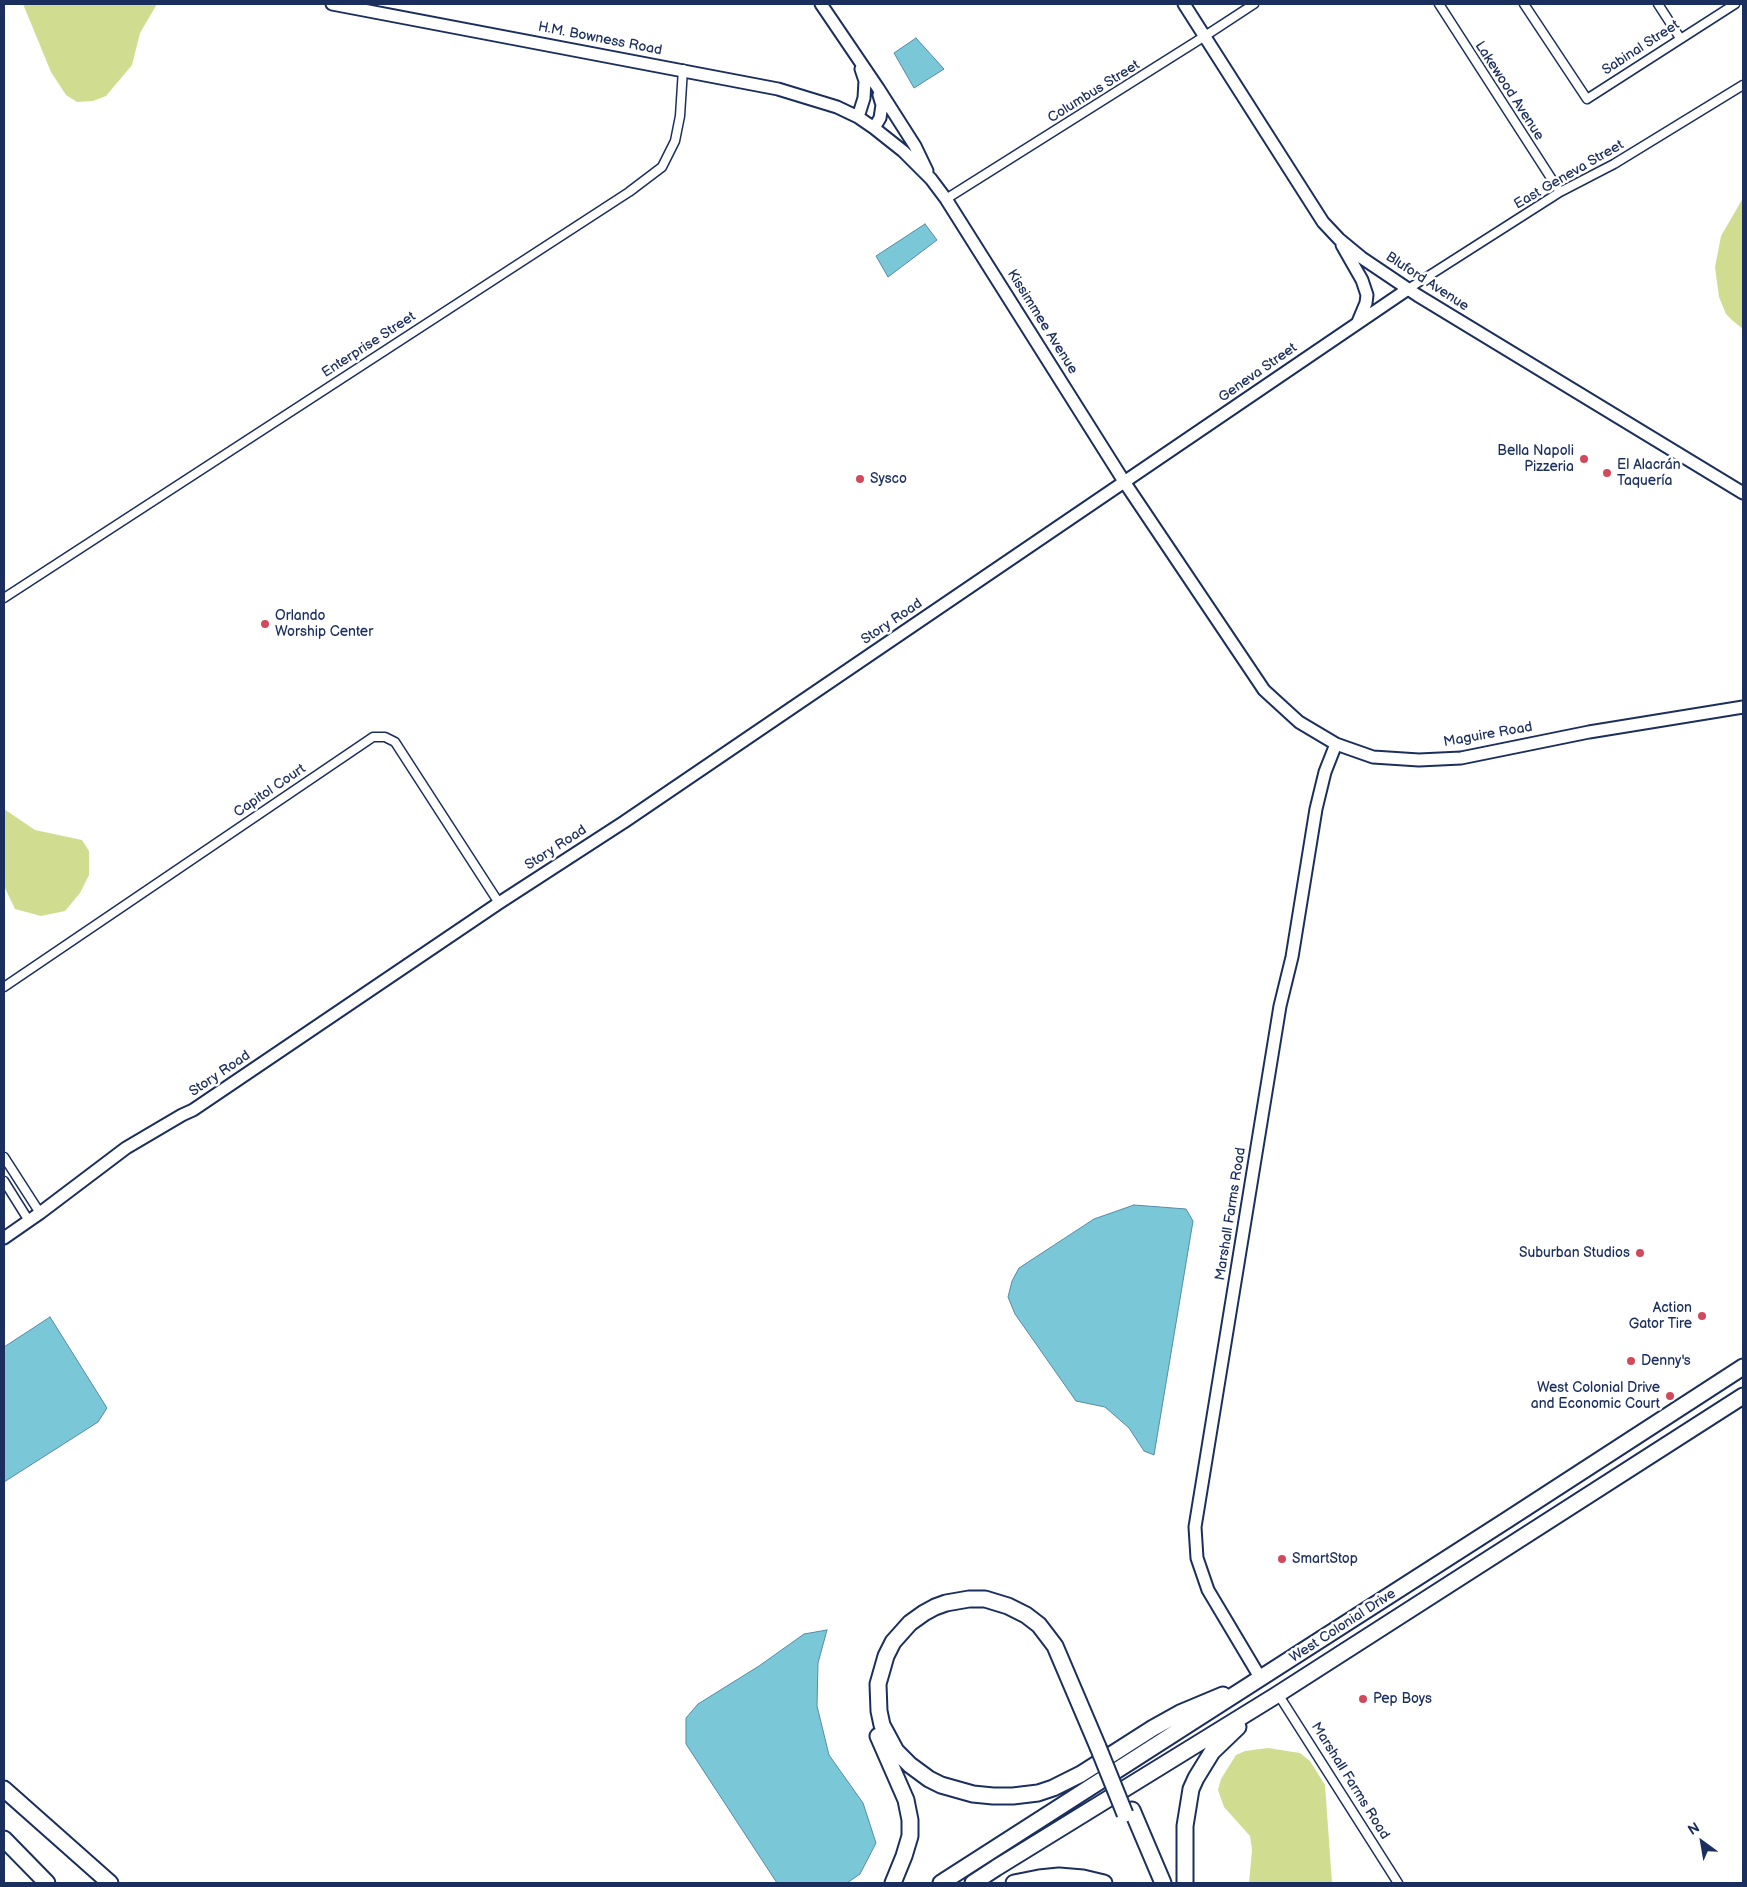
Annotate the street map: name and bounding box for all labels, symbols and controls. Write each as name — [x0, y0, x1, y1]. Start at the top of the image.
street label: Sabinal Street — [1599, 17, 1683, 79]
street label: H.M. Bowness Road — [537, 19, 663, 59]
street label: Lakewood Avenue — [1471, 38, 1547, 144]
street label: Columbus Street — [1045, 57, 1143, 127]
street label: East Geneva Street — [1511, 137, 1627, 213]
street label: Bluford Avenue — [1382, 249, 1472, 315]
street label: Kissimmee Avenue — [1003, 267, 1081, 377]
street label: Enterprise Street — [319, 308, 419, 382]
street label: Geneva Street — [1216, 340, 1300, 406]
place label: Bella Napoli Pizzeria — [1497, 443, 1574, 476]
marker: Bella Napoli Pizzeria — [1578, 453, 1590, 465]
place label: El Alacrán Taquería — [1617, 457, 1681, 490]
marker: El Alacrán Taquería — [1601, 467, 1613, 479]
place label: Sysco — [870, 471, 907, 487]
marker: Sysco — [854, 473, 866, 485]
street label: Story Road — [858, 595, 926, 649]
place label: Orlando Worship Center — [275, 608, 373, 640]
marker: Orlando Worship Center — [259, 618, 271, 630]
street label: Maguire Road — [1442, 719, 1534, 751]
street label: Capitol Court — [231, 761, 309, 821]
street label: Story Road — [522, 822, 590, 874]
street label: Story Road — [186, 1047, 254, 1101]
street label: Marshall Farms Road — [1212, 1146, 1250, 1282]
place label: Suburban Studios — [1519, 1245, 1630, 1261]
marker: Suburban Studios — [1634, 1247, 1646, 1259]
place label: Action Gator Tire — [1629, 1300, 1692, 1332]
marker: Action Gator Tire — [1696, 1310, 1708, 1322]
place label: Denny's — [1641, 1353, 1691, 1369]
marker: Denny's — [1625, 1355, 1637, 1367]
place label: West Colonial Drive and Economic Court — [1531, 1380, 1660, 1412]
marker: West Colonial Drive and Economic Court — [1664, 1390, 1676, 1402]
place label: SmartStop — [1292, 1551, 1358, 1567]
marker: SmartStop — [1276, 1553, 1288, 1565]
street label: West Colonial Drive — [1287, 1585, 1399, 1667]
place label: Pep Boys — [1373, 1691, 1432, 1707]
marker: Pep Boys — [1357, 1693, 1369, 1705]
street label: Marshall Farms Road — [1307, 1719, 1393, 1843]
north arrow — [1677, 1817, 1727, 1867]
text: N — [1685, 1819, 1703, 1839]

